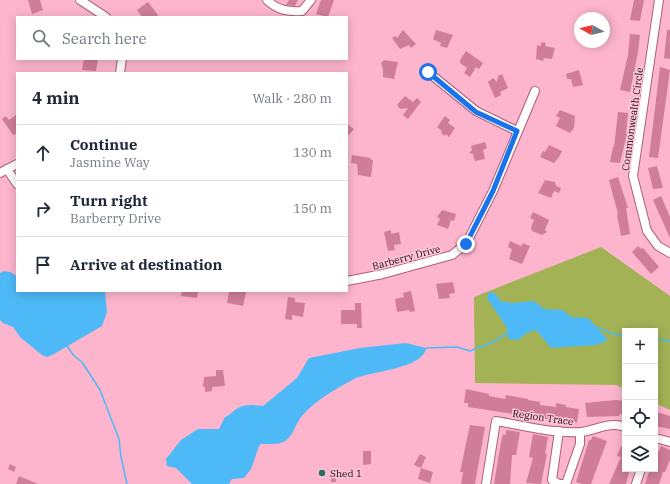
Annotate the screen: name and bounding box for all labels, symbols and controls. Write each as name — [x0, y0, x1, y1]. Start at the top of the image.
north arrow — [574, 12, 610, 48]
search box — [16, 16, 348, 60]
icon: search — [30, 27, 52, 49]
text: Search here — [62, 29, 147, 48]
route start — [419, 63, 437, 81]
street label: Commonwealth Circle — [619, 67, 646, 172]
text: 4 min — [32, 87, 80, 109]
text: Walk · 280 m — [253, 90, 332, 107]
text: Continue — [70, 135, 137, 154]
icon: ahead — [32, 142, 54, 164]
text: 130 m — [293, 144, 332, 161]
text: Jasmine Way — [70, 154, 150, 171]
text: Turn right — [70, 191, 148, 210]
icon: right — [32, 198, 54, 220]
text: 150 m — [293, 200, 332, 217]
text: Barberry Drive — [70, 210, 161, 227]
route end — [457, 235, 475, 253]
street label: Barberry Drive — [371, 242, 442, 273]
icon: arrive — [32, 254, 54, 276]
text: Arrive at destination — [70, 255, 222, 274]
map controls — [622, 328, 658, 472]
button: + — [622, 328, 658, 364]
button: − — [622, 364, 658, 400]
button: locate — [622, 400, 658, 436]
street label: Region Trace — [512, 407, 574, 428]
button: layers — [622, 436, 658, 472]
place label: Shed 1 — [330, 467, 362, 480]
marker: Shed 1 — [317, 468, 327, 478]

